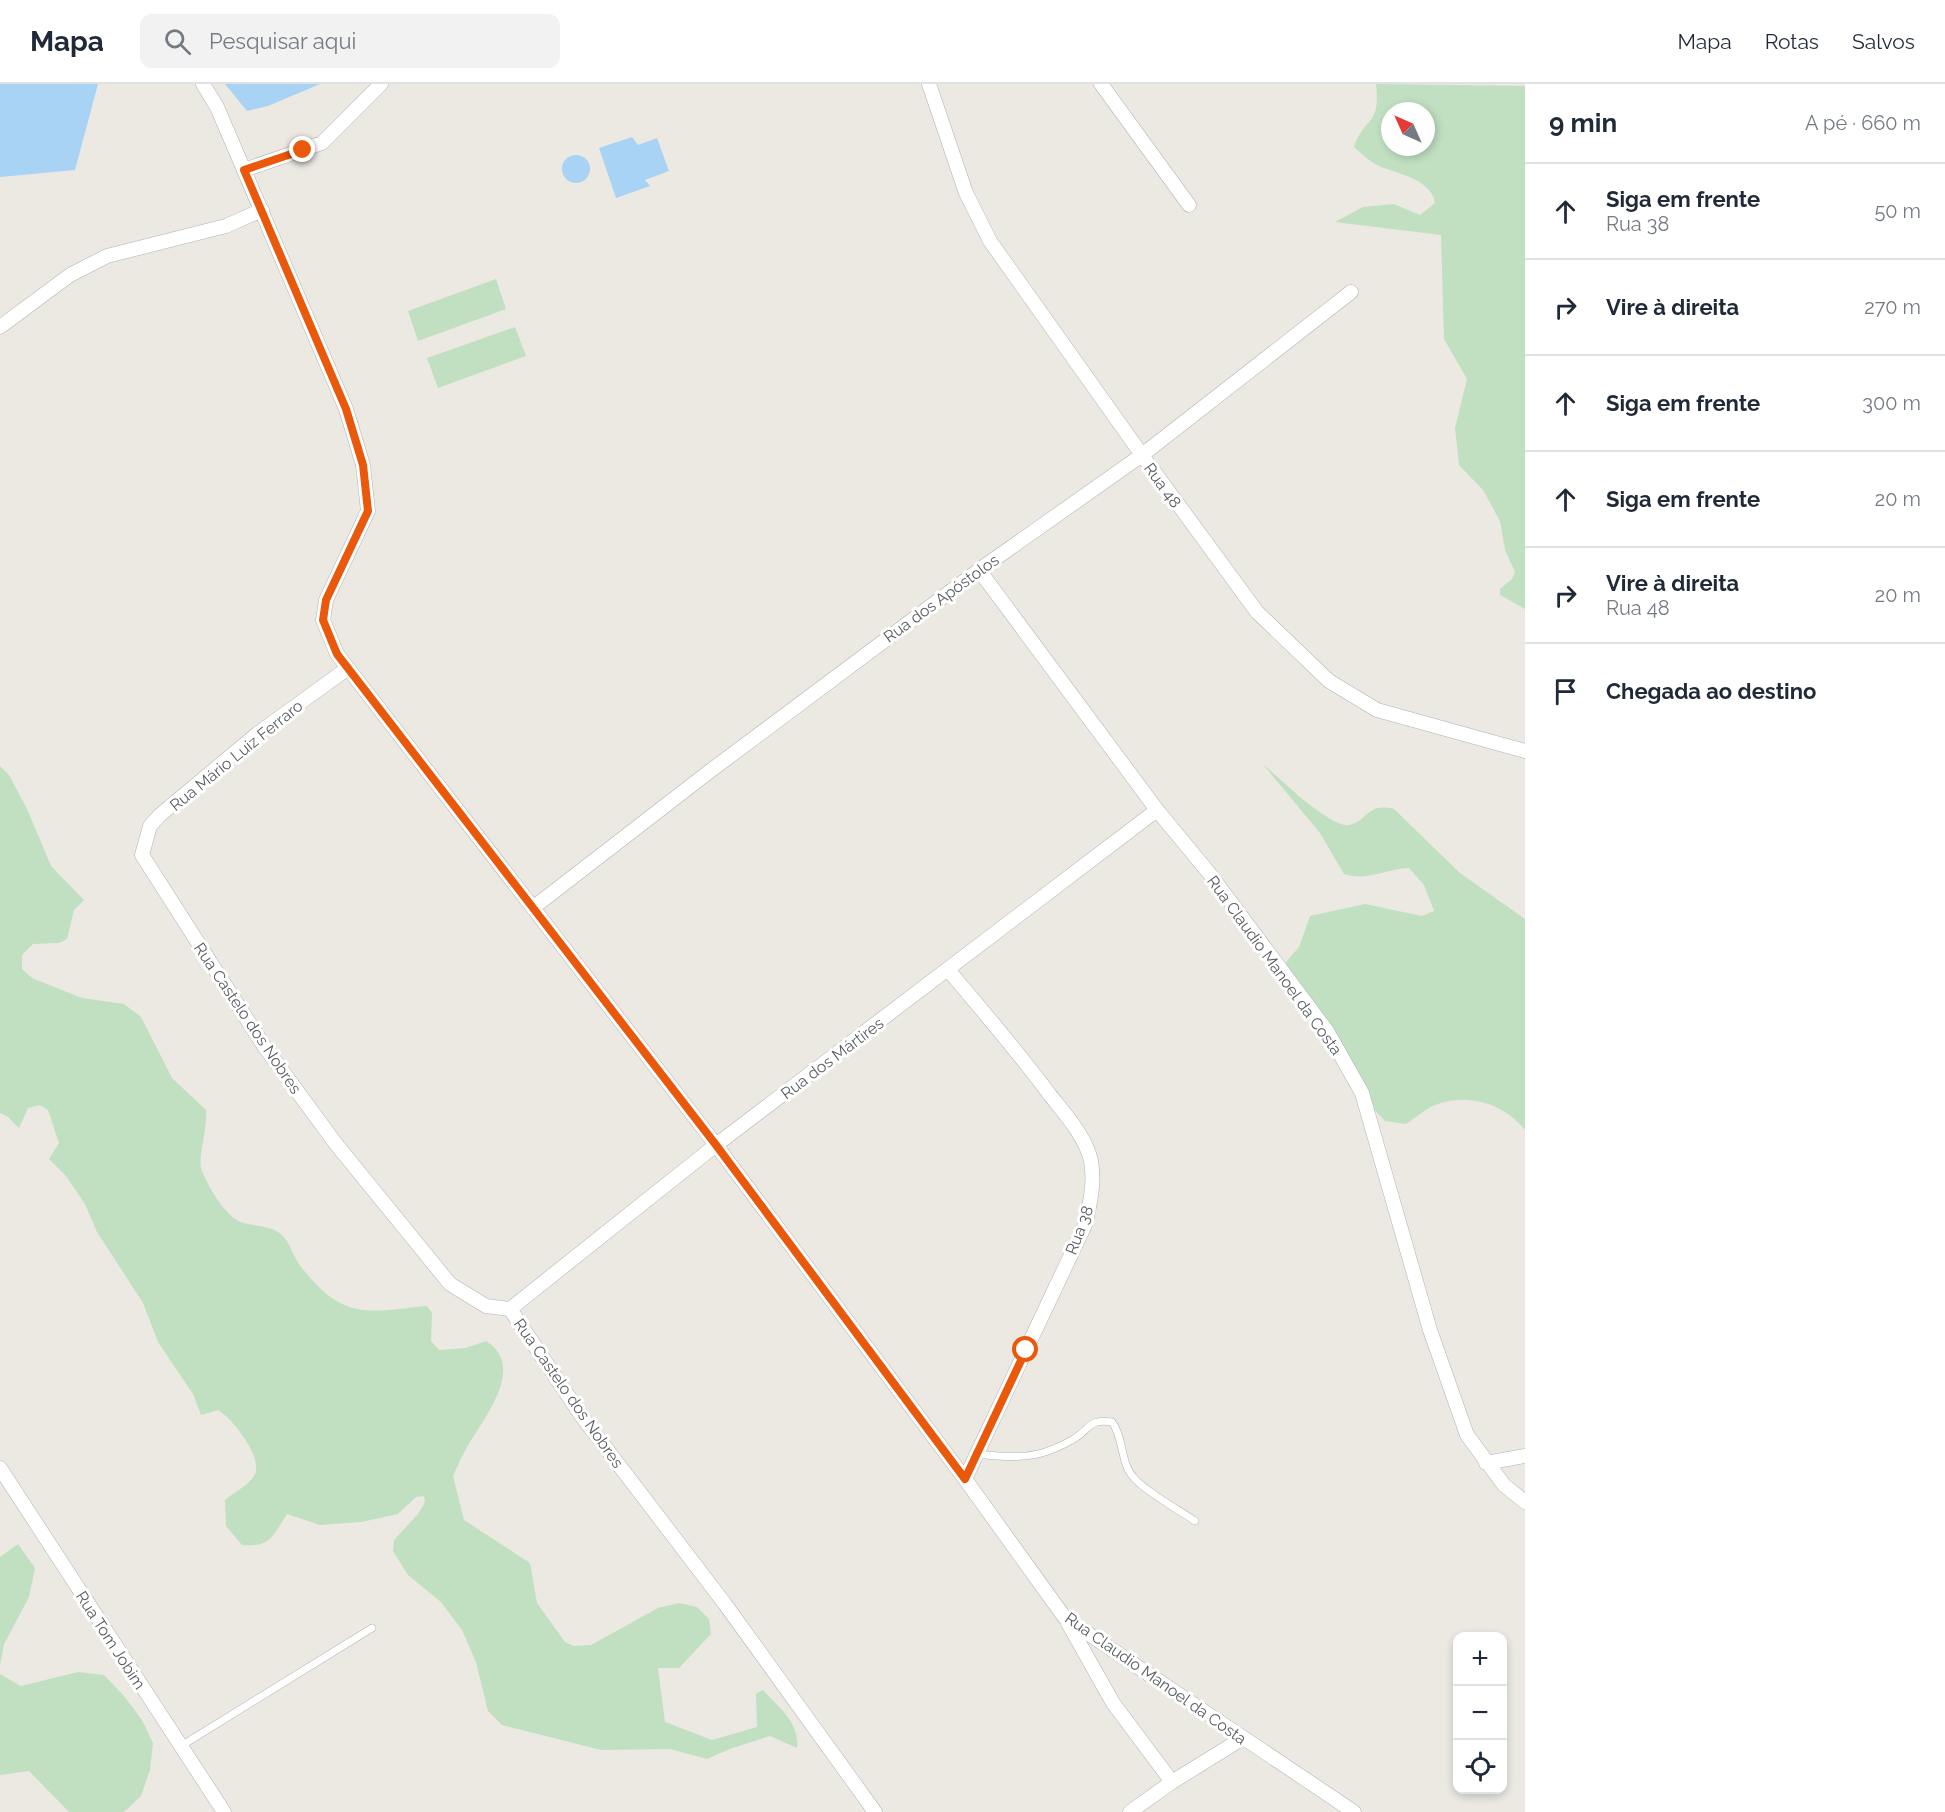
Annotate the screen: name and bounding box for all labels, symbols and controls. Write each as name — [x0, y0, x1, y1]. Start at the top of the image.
search box — [140, 14, 560, 68]
text: Mapa — [30, 25, 104, 58]
icon: search — [161, 25, 194, 58]
text: Pesquisar aqui — [209, 28, 356, 54]
text: Mapa — [1678, 29, 1732, 54]
text: Rotas — [1765, 29, 1819, 54]
text: Salvos — [1852, 29, 1915, 54]
north arrow — [1381, 102, 1435, 156]
text: 9 min — [1549, 108, 1617, 138]
text: A pé · 660 m — [1805, 111, 1921, 135]
route end — [289, 136, 315, 162]
text: Siga em frente — [1606, 186, 1760, 212]
icon: ahead — [1549, 195, 1582, 228]
text: 50 m — [1874, 199, 1921, 223]
text: Rua 38 — [1606, 212, 1669, 236]
icon: right — [1549, 291, 1582, 324]
text: Vire à direita — [1606, 294, 1739, 320]
text: 270 m — [1864, 295, 1921, 319]
icon: ahead — [1549, 387, 1582, 420]
text: Siga em frente — [1606, 390, 1760, 416]
text: 300 m — [1862, 391, 1921, 415]
street label: Rua 48 — [1140, 459, 1185, 511]
icon: ahead — [1549, 483, 1582, 516]
text: Siga em frente — [1606, 486, 1760, 512]
text: 20 m — [1875, 487, 1921, 511]
street label: Rua dos Apóstolos — [880, 550, 1003, 647]
text: Vire à direita — [1606, 570, 1739, 596]
icon: right — [1549, 579, 1582, 612]
text: 20 m — [1875, 583, 1921, 607]
text: Rua 48 — [1606, 596, 1670, 620]
icon: arrive — [1549, 675, 1582, 708]
text: Chegada ao destino — [1606, 678, 1816, 704]
street label: Rua Mário Luiz Ferraro — [166, 696, 307, 815]
street label: Rua Claudio Manoel da Costa — [1203, 872, 1346, 1059]
street label: Rua Castelo dos Nobres — [190, 939, 305, 1098]
street label: Rua dos Mártires — [777, 1013, 888, 1103]
street label: Rua 38 — [1062, 1203, 1097, 1257]
street label: Rua Castelo dos Nobres — [510, 1315, 628, 1472]
route start — [1012, 1336, 1038, 1362]
street label: Rua Tom Jobim — [72, 1588, 149, 1693]
street label: Rua Claudio Manoel da Costa — [1061, 1608, 1250, 1748]
map controls — [1453, 1632, 1507, 1794]
button: + — [1453, 1632, 1507, 1686]
button: − — [1453, 1686, 1507, 1740]
button: locate — [1453, 1740, 1507, 1794]

